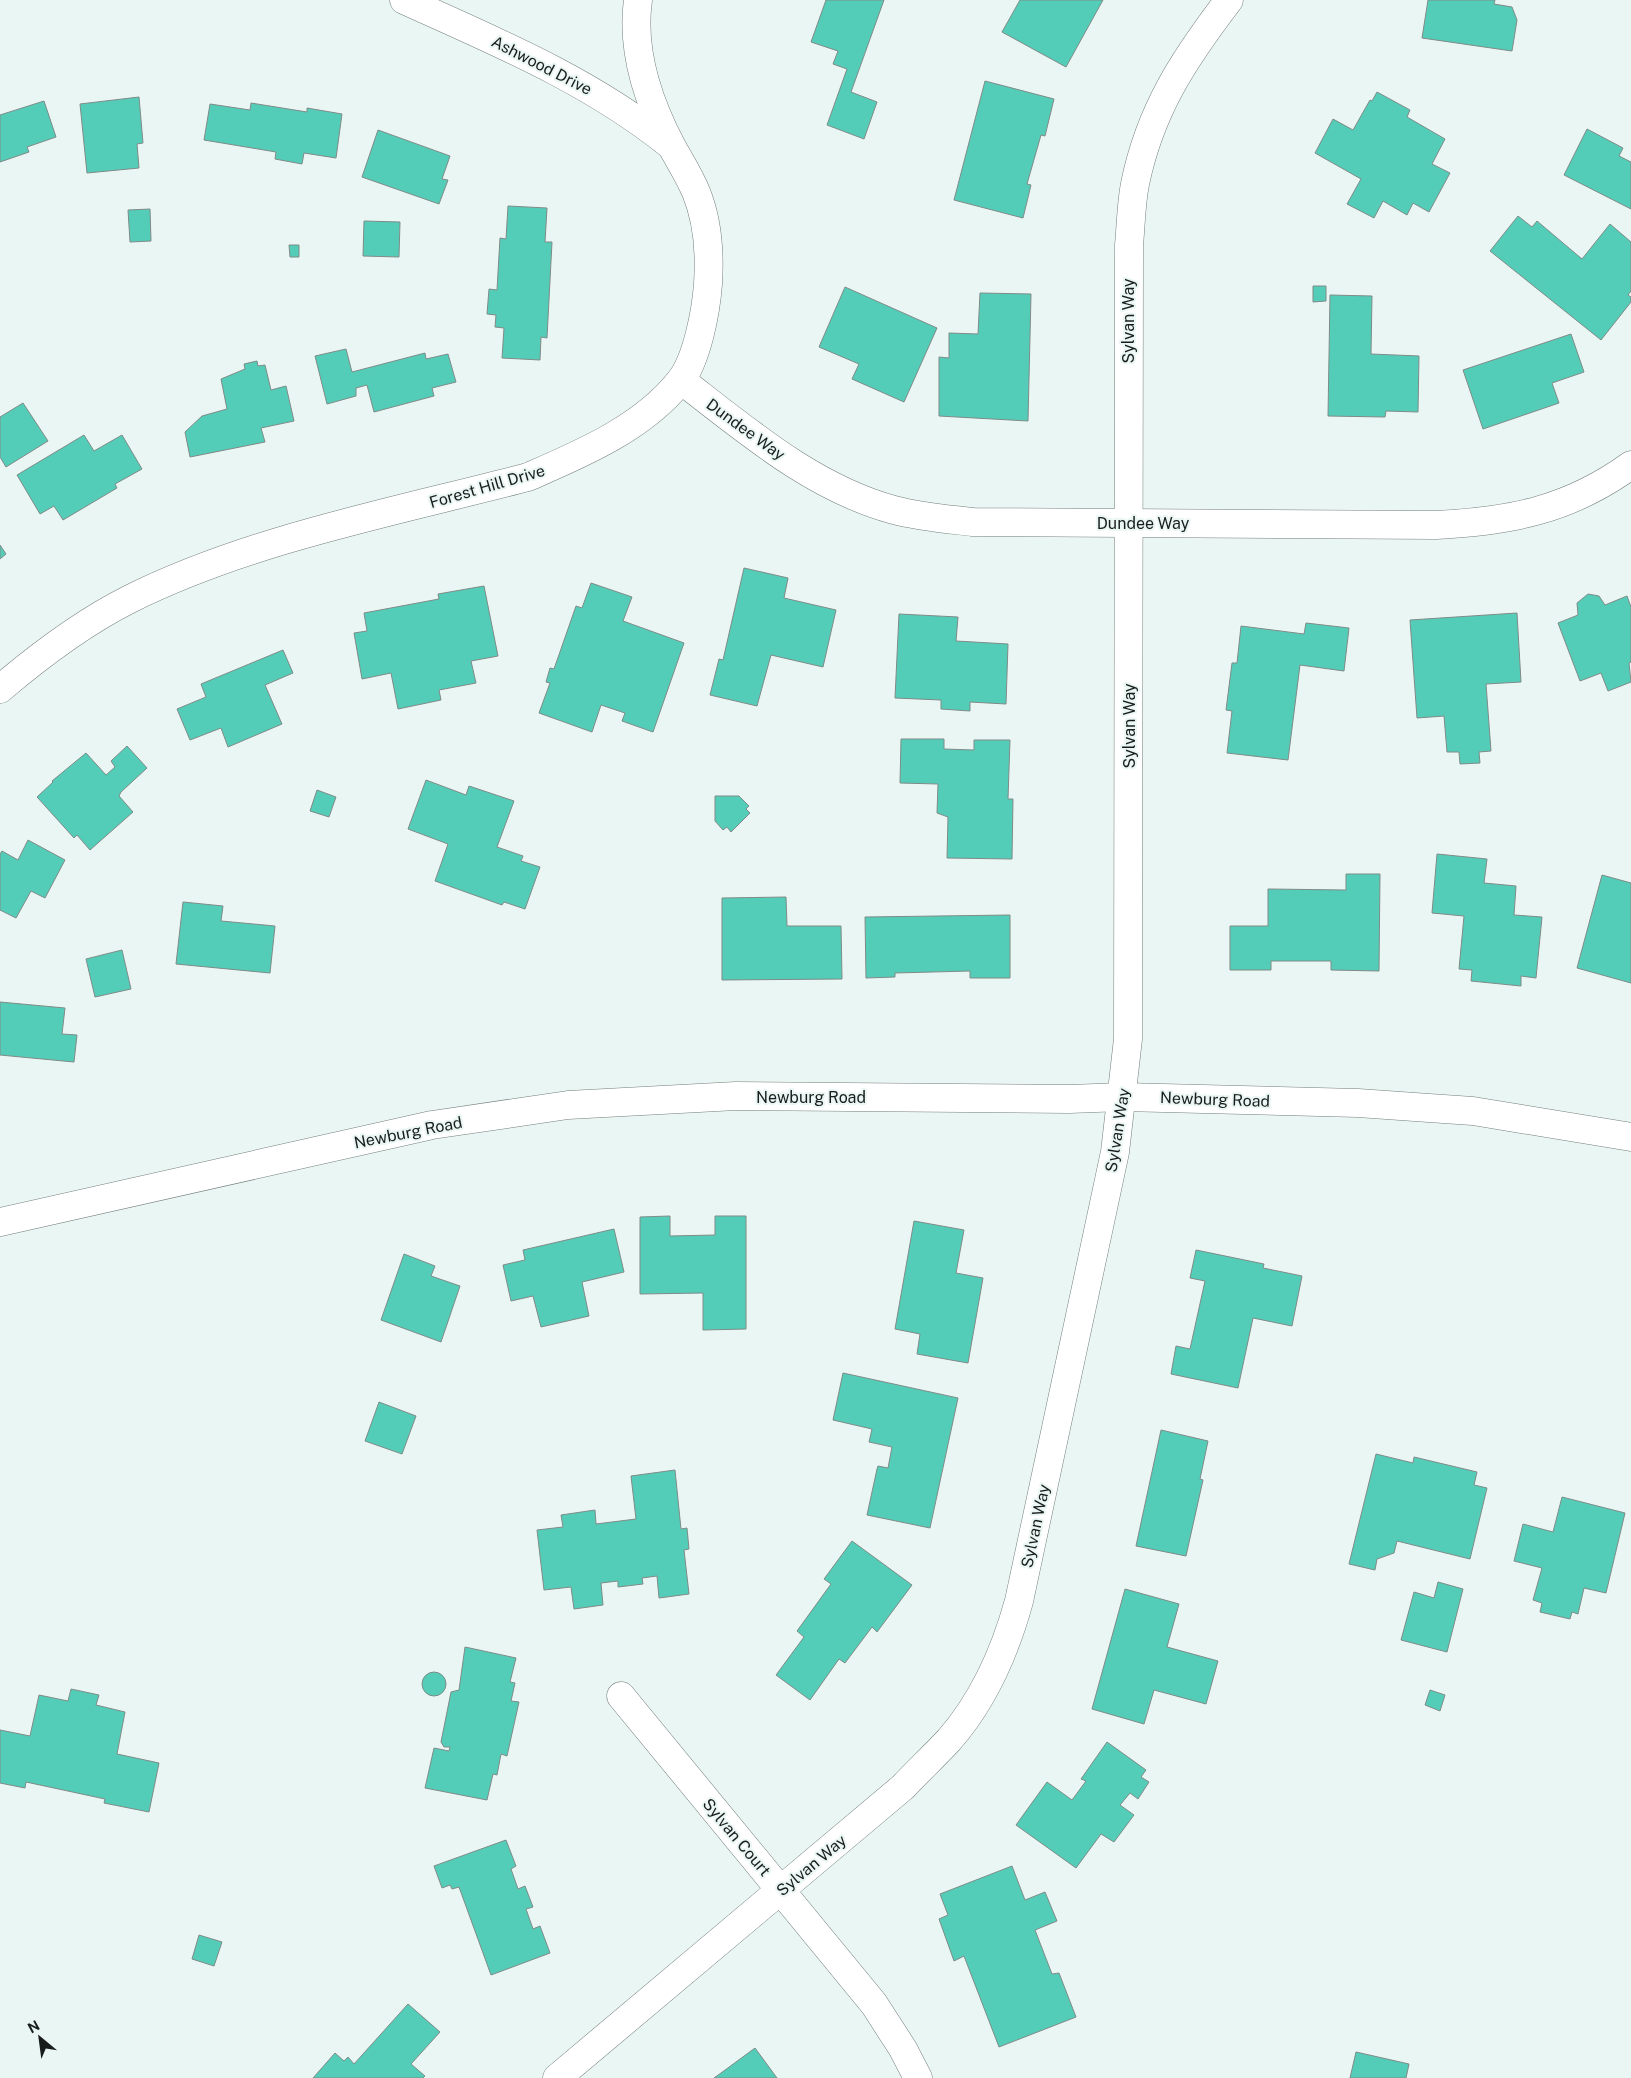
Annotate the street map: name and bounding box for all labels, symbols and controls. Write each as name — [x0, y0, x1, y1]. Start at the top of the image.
street label: Ashwood Drive — [488, 32, 595, 99]
street label: Sylvan Way — [1119, 278, 1138, 364]
street label: Dundee Way — [703, 395, 789, 465]
street label: Forest Hill Drive — [427, 461, 547, 512]
street label: Dundee Way — [1097, 514, 1190, 533]
street label: Sylvan Way — [1120, 683, 1139, 769]
street label: Sylvan Way — [1101, 1086, 1134, 1174]
street label: Newburg Road — [756, 1088, 866, 1107]
street label: Newburg Road — [1160, 1088, 1270, 1111]
street label: Newburg Road — [352, 1113, 464, 1152]
street label: Sylvan Way — [1017, 1482, 1054, 1570]
street label: Sylvan Court — [699, 1795, 775, 1880]
street label: Sylvan Way — [773, 1830, 850, 1900]
north arrow — [15, 2013, 65, 2063]
text: N — [25, 2017, 42, 2036]

